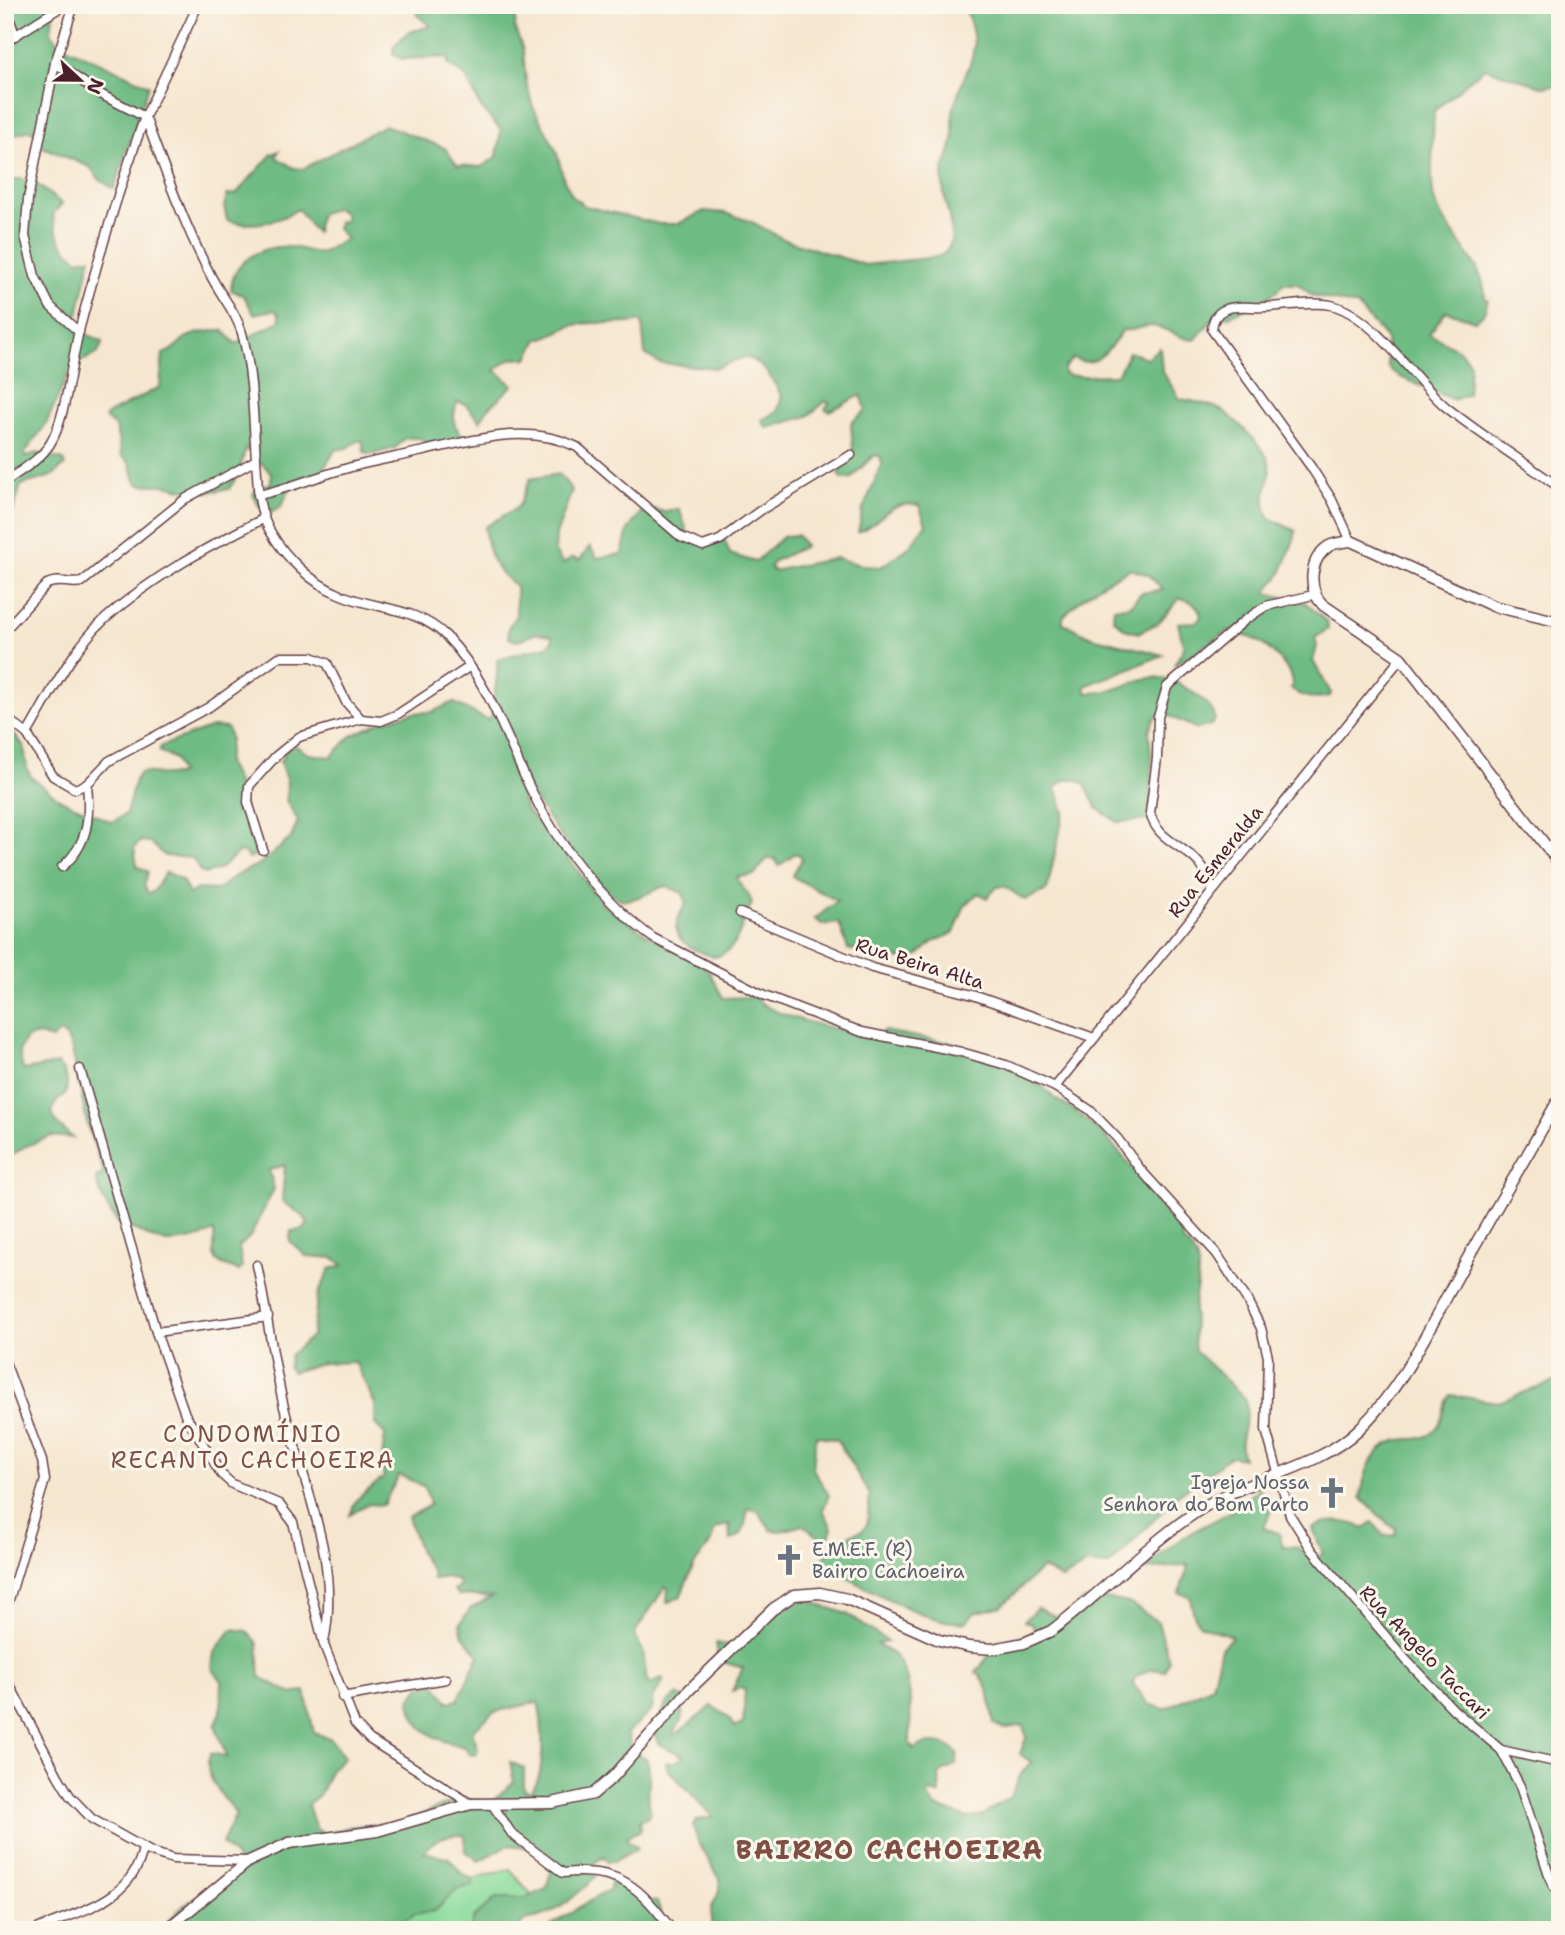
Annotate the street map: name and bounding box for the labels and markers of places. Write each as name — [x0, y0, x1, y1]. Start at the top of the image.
place label: Igreja Nossa Senhora do Bom Parto — [1103, 1470, 1309, 1517]
church icon: Igreja Nossa Senhora do Bom Parto — [1315, 1476, 1349, 1510]
place label: E.M.E.F. (R) Bairro Cachoeira — [812, 1537, 965, 1584]
church icon: E.M.E.F. (R) Bairro Cachoeira — [772, 1543, 806, 1577]

